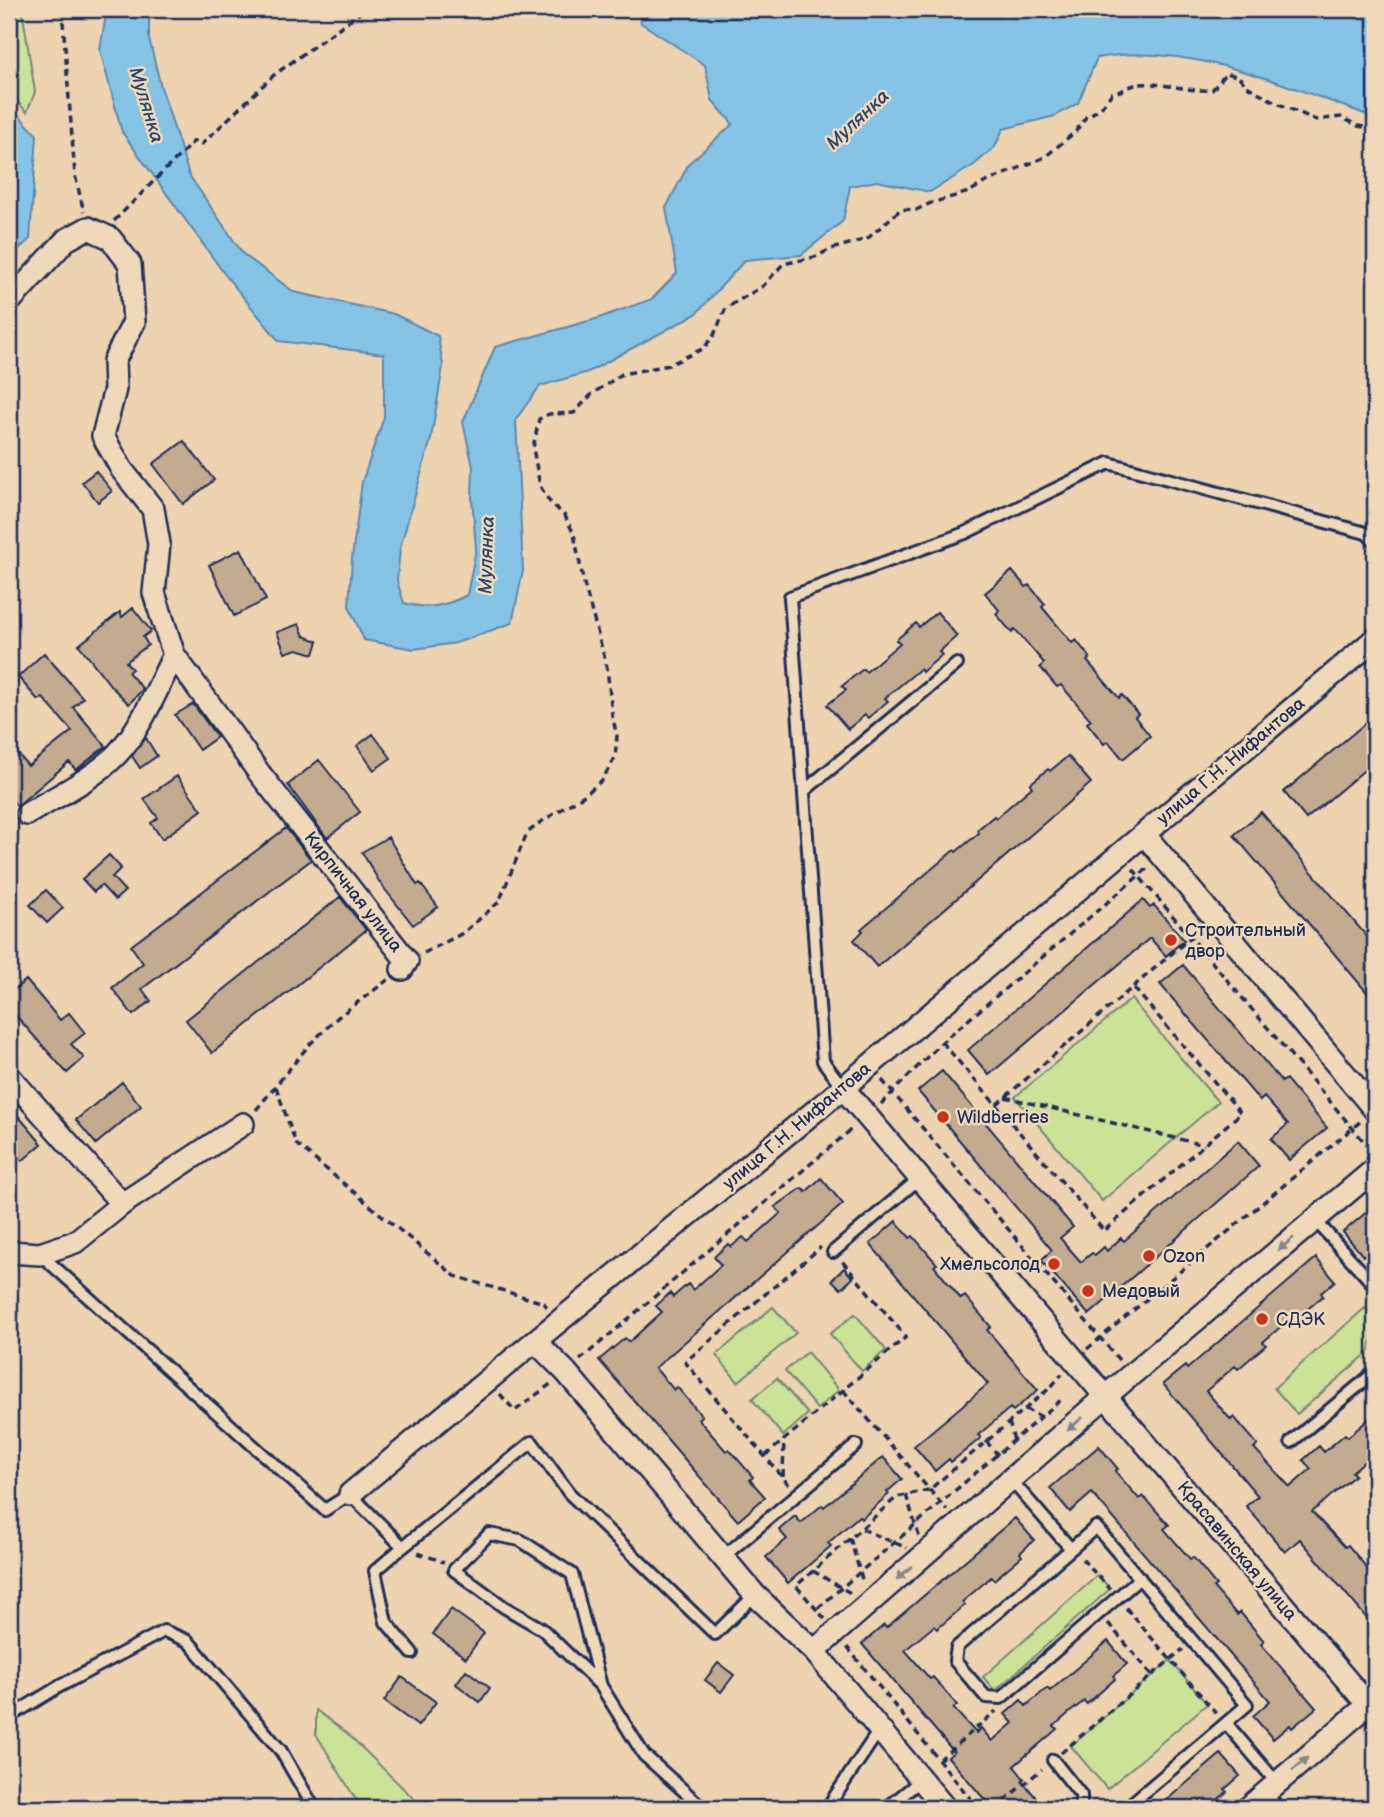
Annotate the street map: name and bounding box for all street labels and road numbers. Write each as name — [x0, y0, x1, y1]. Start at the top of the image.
street label: улица Г.Н. Нифантова — [1153, 693, 1309, 829]
street label: Кирпичная улица — [299, 828, 407, 957]
street label: улица Г.Н. Нифантова — [719, 1058, 875, 1194]
street label: Красавинская улица — [1173, 1477, 1301, 1625]

